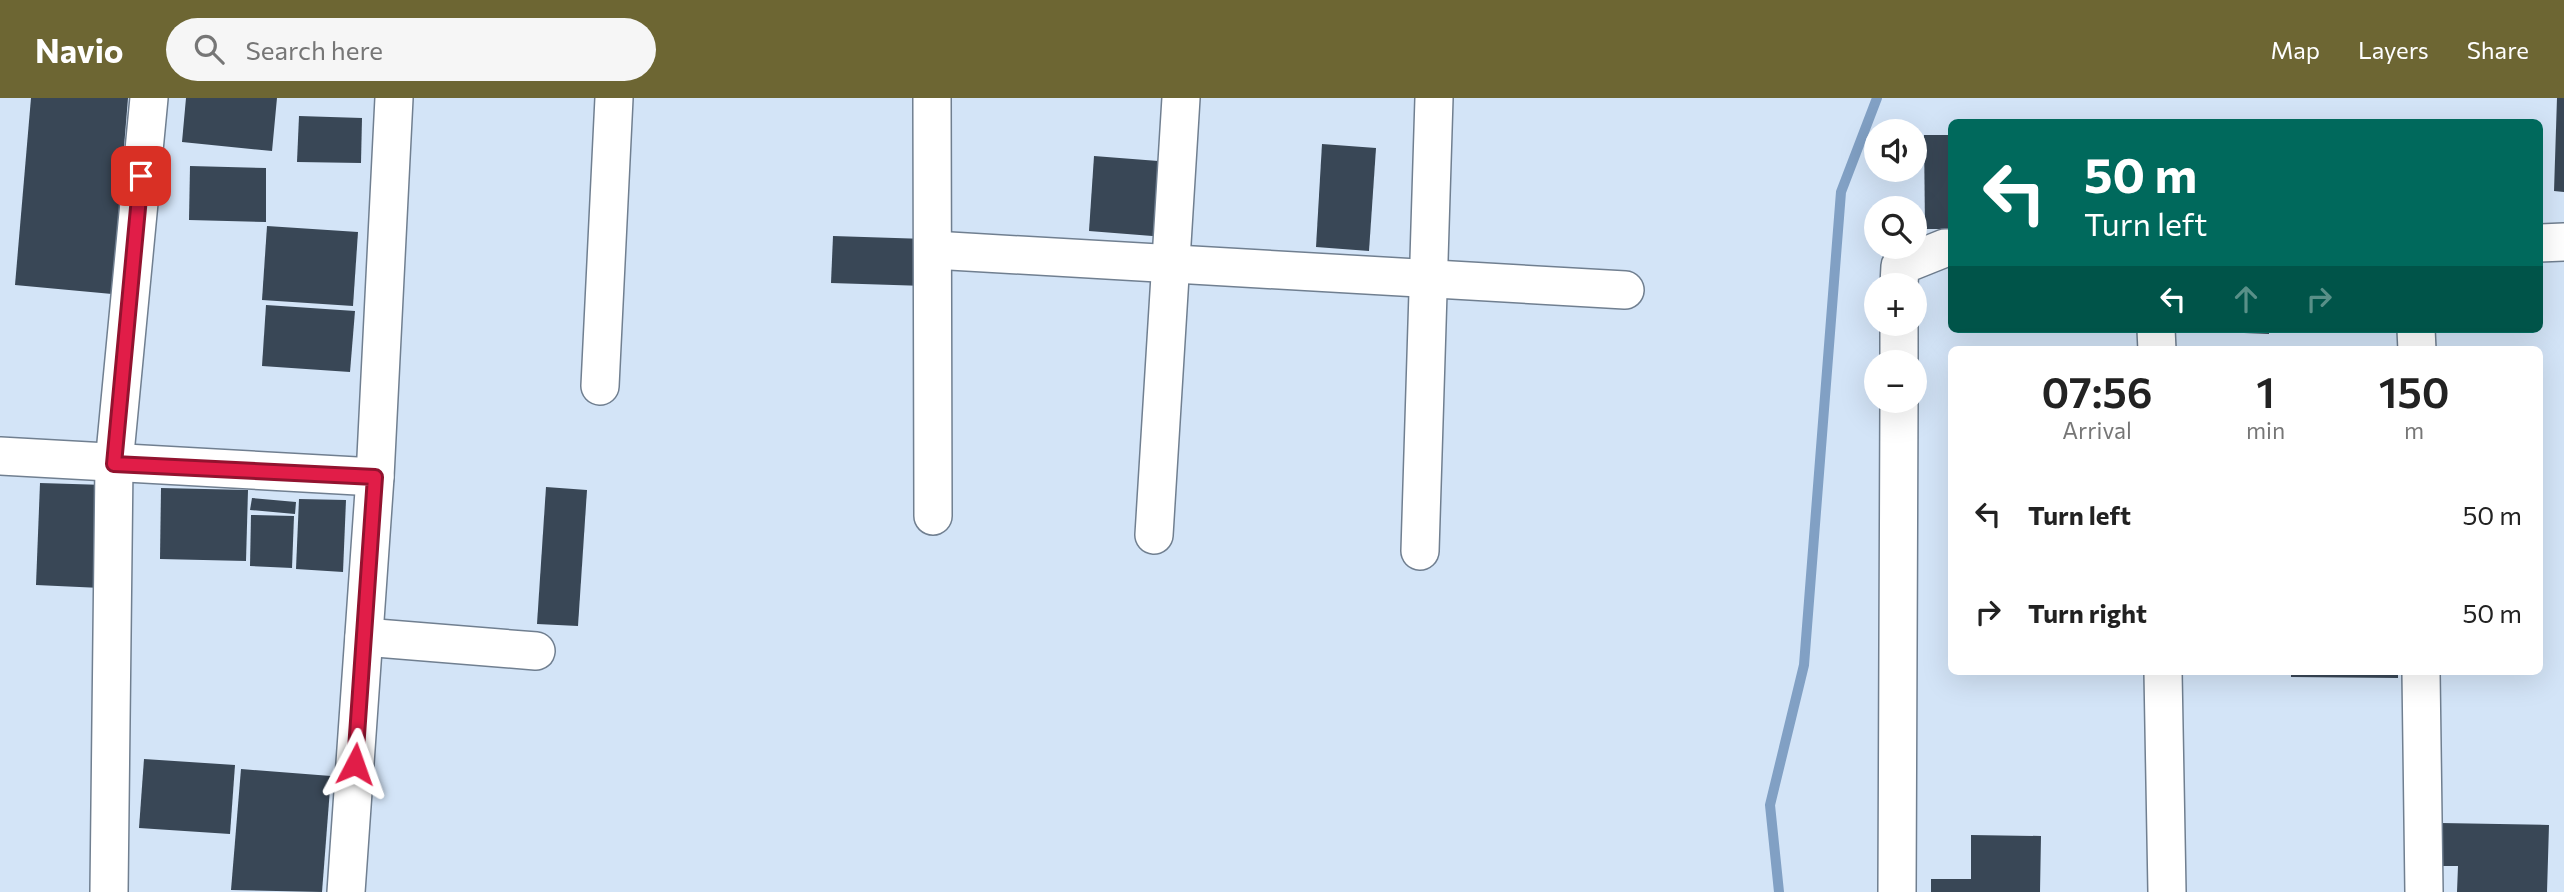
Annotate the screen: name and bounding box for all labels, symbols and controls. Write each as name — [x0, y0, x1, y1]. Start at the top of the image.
search box — [166, 18, 656, 81]
text: Navio — [35, 29, 124, 70]
icon: search — [190, 30, 228, 68]
text: Search here — [246, 34, 383, 65]
text: Map — [2271, 35, 2320, 64]
text: Layers — [2358, 35, 2429, 64]
text: Share — [2467, 35, 2529, 64]
map controls — [1864, 119, 1927, 413]
button: sound — [1864, 119, 1927, 182]
text: 50 m — [2084, 143, 2197, 203]
pin — [111, 146, 171, 206]
icon: left — [1969, 147, 2060, 238]
icon: arrive — [122, 157, 160, 195]
button: search — [1864, 196, 1927, 259]
text: Turn left — [2084, 203, 2208, 243]
button: + — [1864, 273, 1927, 336]
icon: left — [2154, 280, 2192, 318]
icon: ahead — [2227, 280, 2265, 318]
icon: right — [2300, 280, 2338, 318]
button: − — [1864, 350, 1927, 413]
text: 07:56 — [2042, 365, 2153, 417]
text: 1 — [2256, 365, 2275, 417]
text: 150 — [2379, 365, 2450, 417]
text: Arrival — [2062, 416, 2132, 444]
text: min — [2246, 416, 2285, 444]
text: m — [2404, 416, 2424, 444]
icon: left — [1969, 495, 2007, 533]
text: Turn left — [2028, 499, 2131, 530]
text: 50 m — [2462, 499, 2522, 530]
icon: right — [1969, 593, 2007, 631]
text: Turn right — [2028, 597, 2147, 628]
text: 50 m — [2462, 597, 2522, 628]
position arrow — [318, 727, 392, 801]

